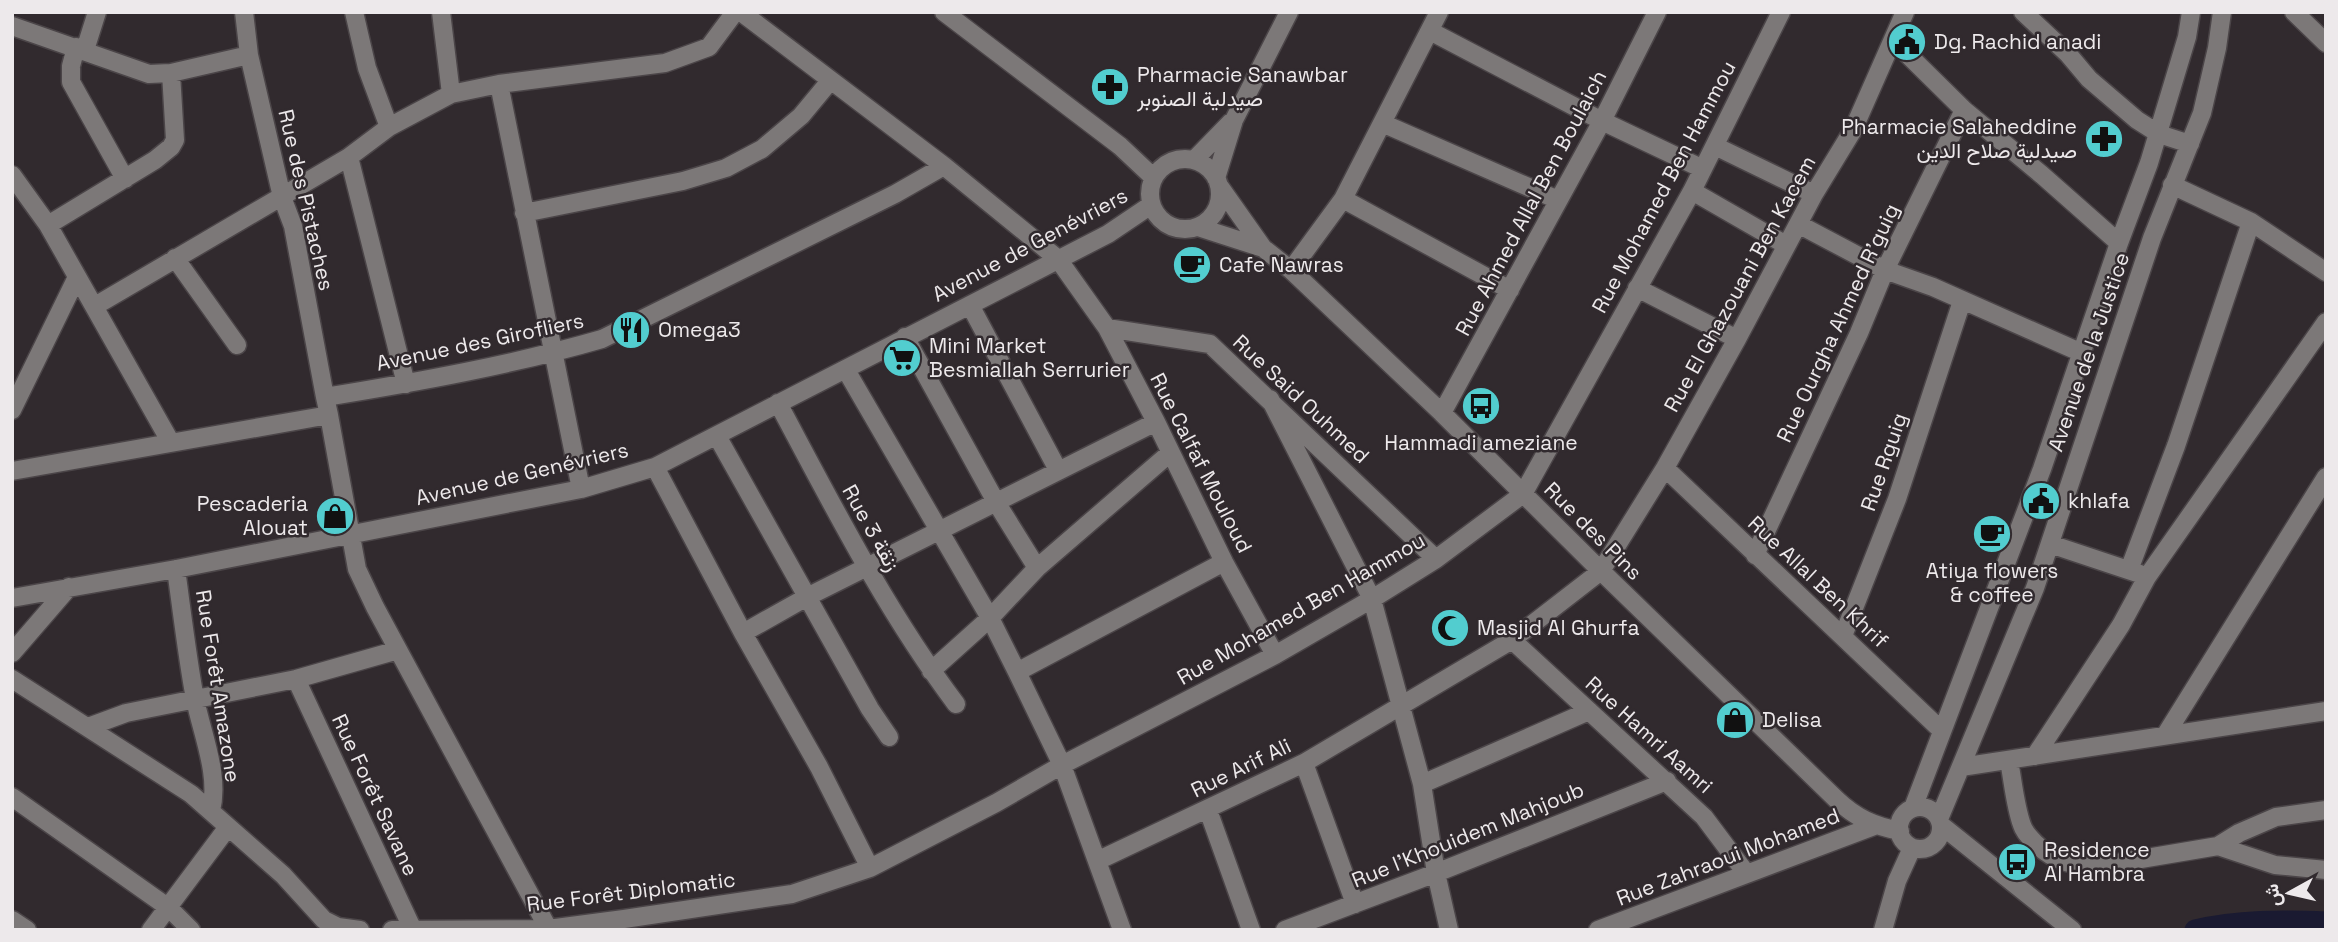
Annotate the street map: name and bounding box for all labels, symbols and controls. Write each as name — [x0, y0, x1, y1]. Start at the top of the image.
public building icon: Dg. Rachid anadi — [1886, 21, 1928, 63]
place label: Dg. Rachid anadi — [1934, 28, 2101, 55]
street label: Rue Mohamed Ben Hammou — [1585, 56, 1742, 318]
place label: Pharmacie Sanawbar صيدلية الصنوبر — [1136, 61, 1348, 112]
street label: Rue Ahmed Allal Ben Boulaich — [1449, 65, 1612, 340]
pharmacy icon: Pharmacie Sanawbar صيدلية الصنوبر — [1089, 66, 1131, 108]
street label: Rue des Pistaches — [272, 107, 340, 293]
place label: Pharmacie Salaheddine صيدلية صلاح الدين — [1841, 113, 2077, 165]
pharmacy icon: Pharmacie Salaheddine صيدلية صلاح الدين — [2083, 118, 2125, 160]
street label: Rue El Ghazouani Ben Kacem — [1658, 151, 1821, 417]
street label: Avenue de Genévriers — [927, 182, 1132, 308]
street label: Rue Ourgha Ahmed R'guig — [1770, 199, 1905, 446]
cafe icon: Cafe Nawras — [1171, 244, 1213, 286]
street label: Avenue de la Justice — [2042, 249, 2135, 455]
place label: Cafe Nawras — [1219, 251, 1344, 278]
street label: Avenue des Girofliers — [374, 306, 586, 377]
restaurant icon: Omega3 — [610, 309, 652, 351]
place label: Omega3 — [658, 316, 741, 343]
street label: Rue Said Ouhmed — [1228, 328, 1375, 469]
place label: Mini Market Besmiallah Serrurier — [929, 332, 1130, 383]
supermarket icon: Mini Market Besmiallah Serrurier — [881, 337, 923, 379]
street label: Rue Calfaf Mouloud — [1144, 368, 1258, 557]
bus stop icon: Hammadi ameziane — [1460, 385, 1502, 427]
street label: Rue Rguig — [1854, 409, 1913, 515]
place label: Hammadi ameziane — [1384, 429, 1578, 456]
street label: Avenue de Genévriers — [413, 436, 631, 511]
street label: Rue des Pins — [1539, 476, 1648, 585]
street label: Rue 3 زنقة — [837, 480, 906, 576]
public building icon: khlafa — [2020, 480, 2062, 522]
place label: khlafa — [2068, 487, 2130, 514]
place label: Pescaderia Alouat — [197, 490, 308, 541]
shop icon: Pescaderia Alouat — [314, 495, 356, 537]
street label: Rue Allal Ben Khrif — [1742, 510, 1894, 654]
cafe icon: Atiya flowers & coffee — [1971, 513, 2013, 555]
street label: Rue Mohamed Ben Hammou — [1172, 526, 1430, 691]
place label: Atiya flowers & coffee — [1926, 557, 2058, 608]
street label: Rue Forêt Amazone — [190, 588, 247, 784]
mosque icon: Masjid Al Ghurfa — [1429, 607, 1471, 649]
place label: Masjid Al Ghurfa — [1477, 614, 1639, 641]
street label: Rue Hamri Aamri — [1580, 670, 1719, 799]
shop icon: Delisa — [1714, 699, 1756, 741]
place label: Delisa — [1762, 706, 1822, 733]
street label: Rue Forêt Savane — [326, 710, 425, 880]
street label: Rue Arif Ali — [1186, 732, 1295, 803]
street label: Rue l'Khouidem Mahjoub — [1348, 776, 1588, 894]
street label: Rue Zahraoui Mohamed — [1612, 801, 1843, 912]
place label: Residence Al Hambra — [2044, 836, 2150, 887]
bus stop icon: Residence Al Hambra — [1996, 841, 2038, 883]
north arrow — [2254, 858, 2324, 928]
street label: Rue Forêt Diplomatic — [525, 865, 737, 918]
text: ش — [2259, 882, 2287, 908]

